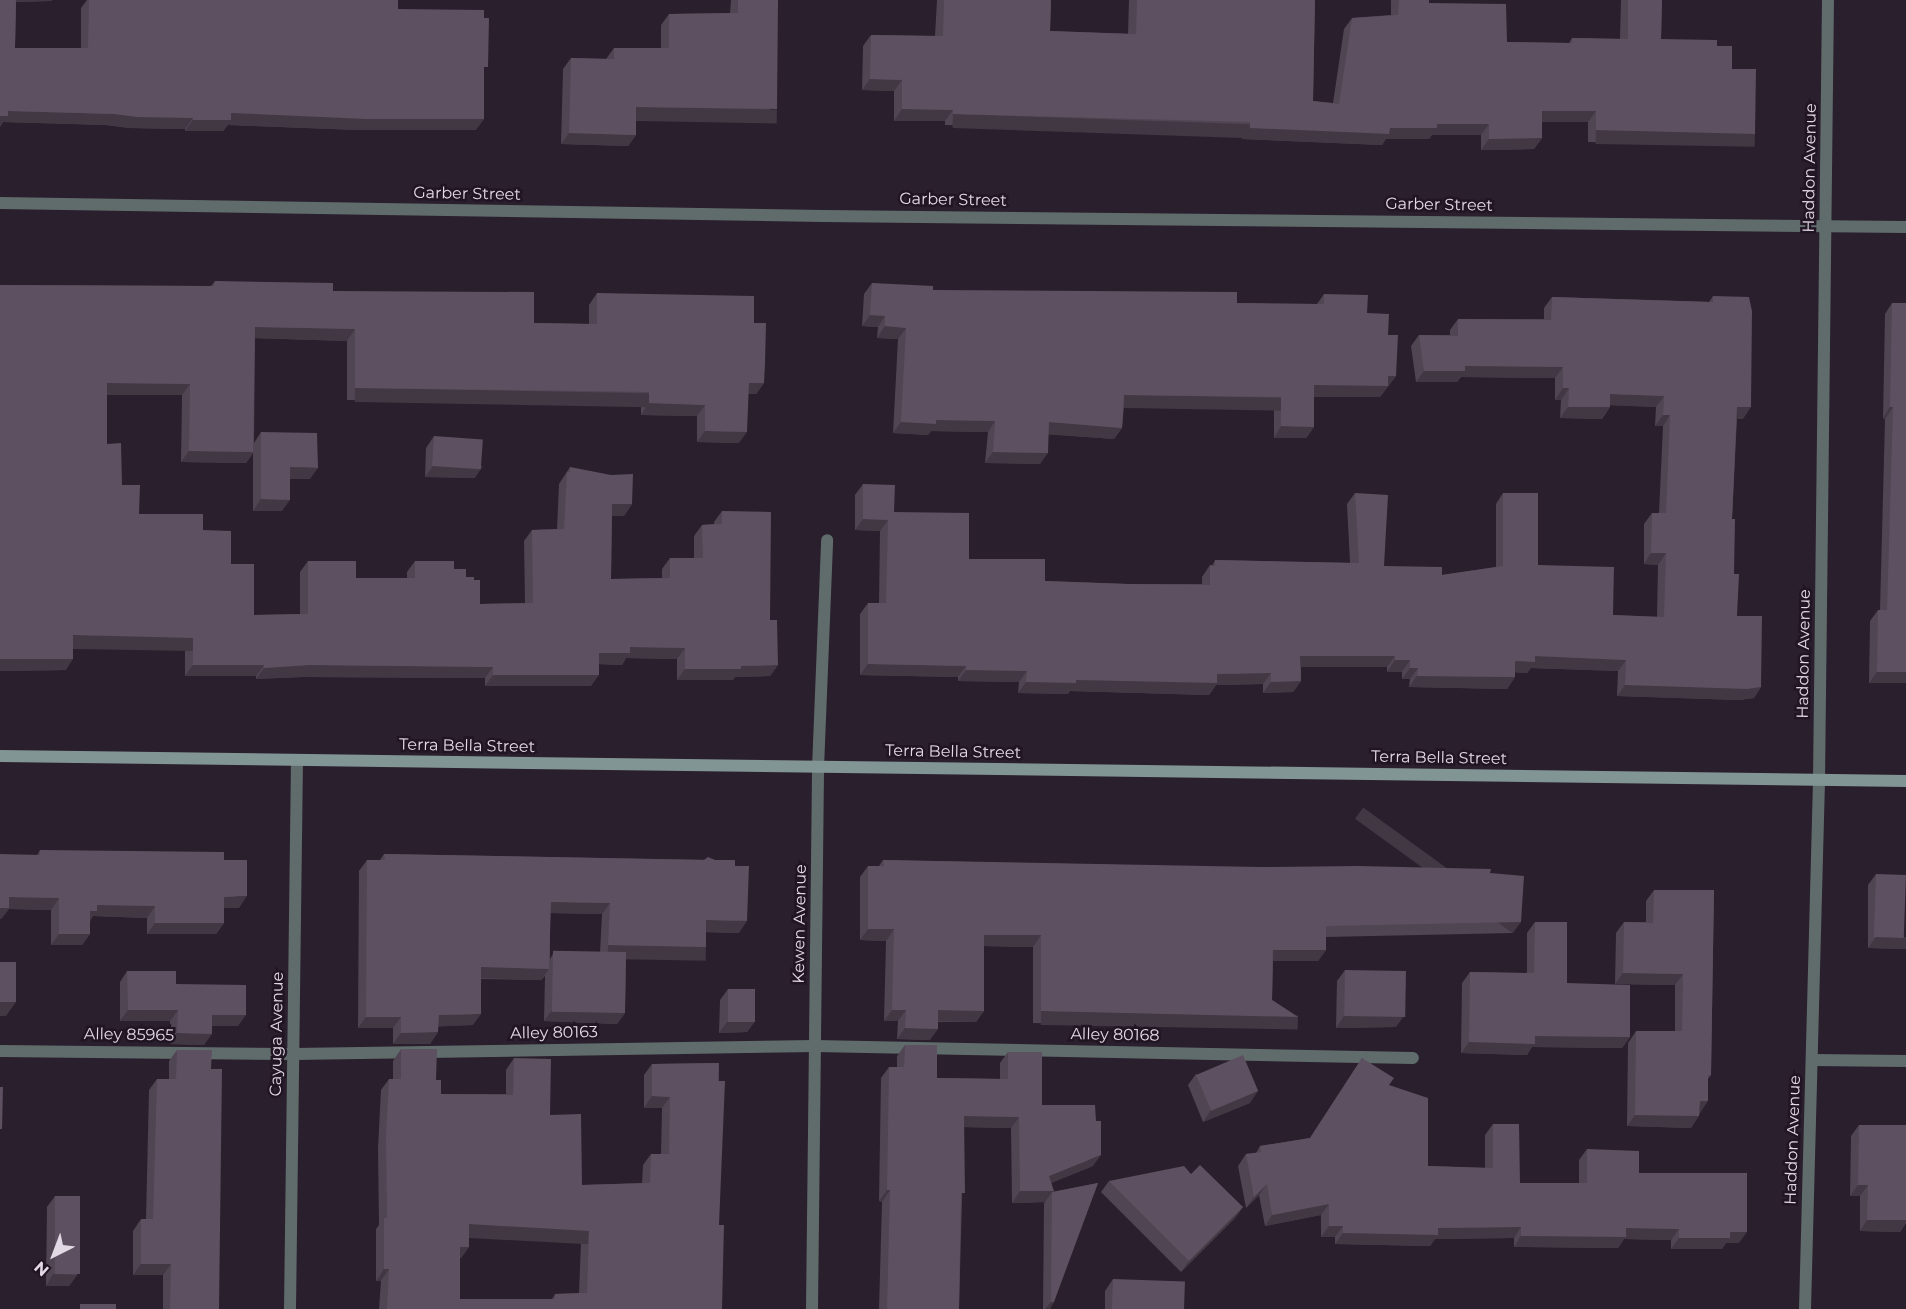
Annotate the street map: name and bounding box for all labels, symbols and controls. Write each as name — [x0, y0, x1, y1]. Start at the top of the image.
street label: Haddon Avenue — [1799, 103, 1821, 233]
street label: Garber Street — [413, 183, 521, 205]
street label: Garber Street — [899, 189, 1007, 211]
street label: Garber Street — [1385, 194, 1493, 216]
street label: Haddon Avenue — [1793, 589, 1815, 719]
street label: Terra Bella Street — [399, 735, 535, 757]
street label: Terra Bella Street — [885, 741, 1021, 763]
street label: Terra Bella Street — [1371, 747, 1507, 769]
street label: Kewen Avenue — [789, 864, 811, 984]
street label: Cayuga Avenue — [266, 971, 288, 1097]
street label: Alley 80163 — [510, 1023, 598, 1043]
street label: Alley 85965 — [84, 1025, 174, 1045]
street label: Alley 80168 — [1070, 1025, 1160, 1045]
street label: Haddon Avenue — [1781, 1075, 1805, 1205]
north arrow — [24, 1225, 84, 1285]
text: N — [30, 1257, 53, 1280]

